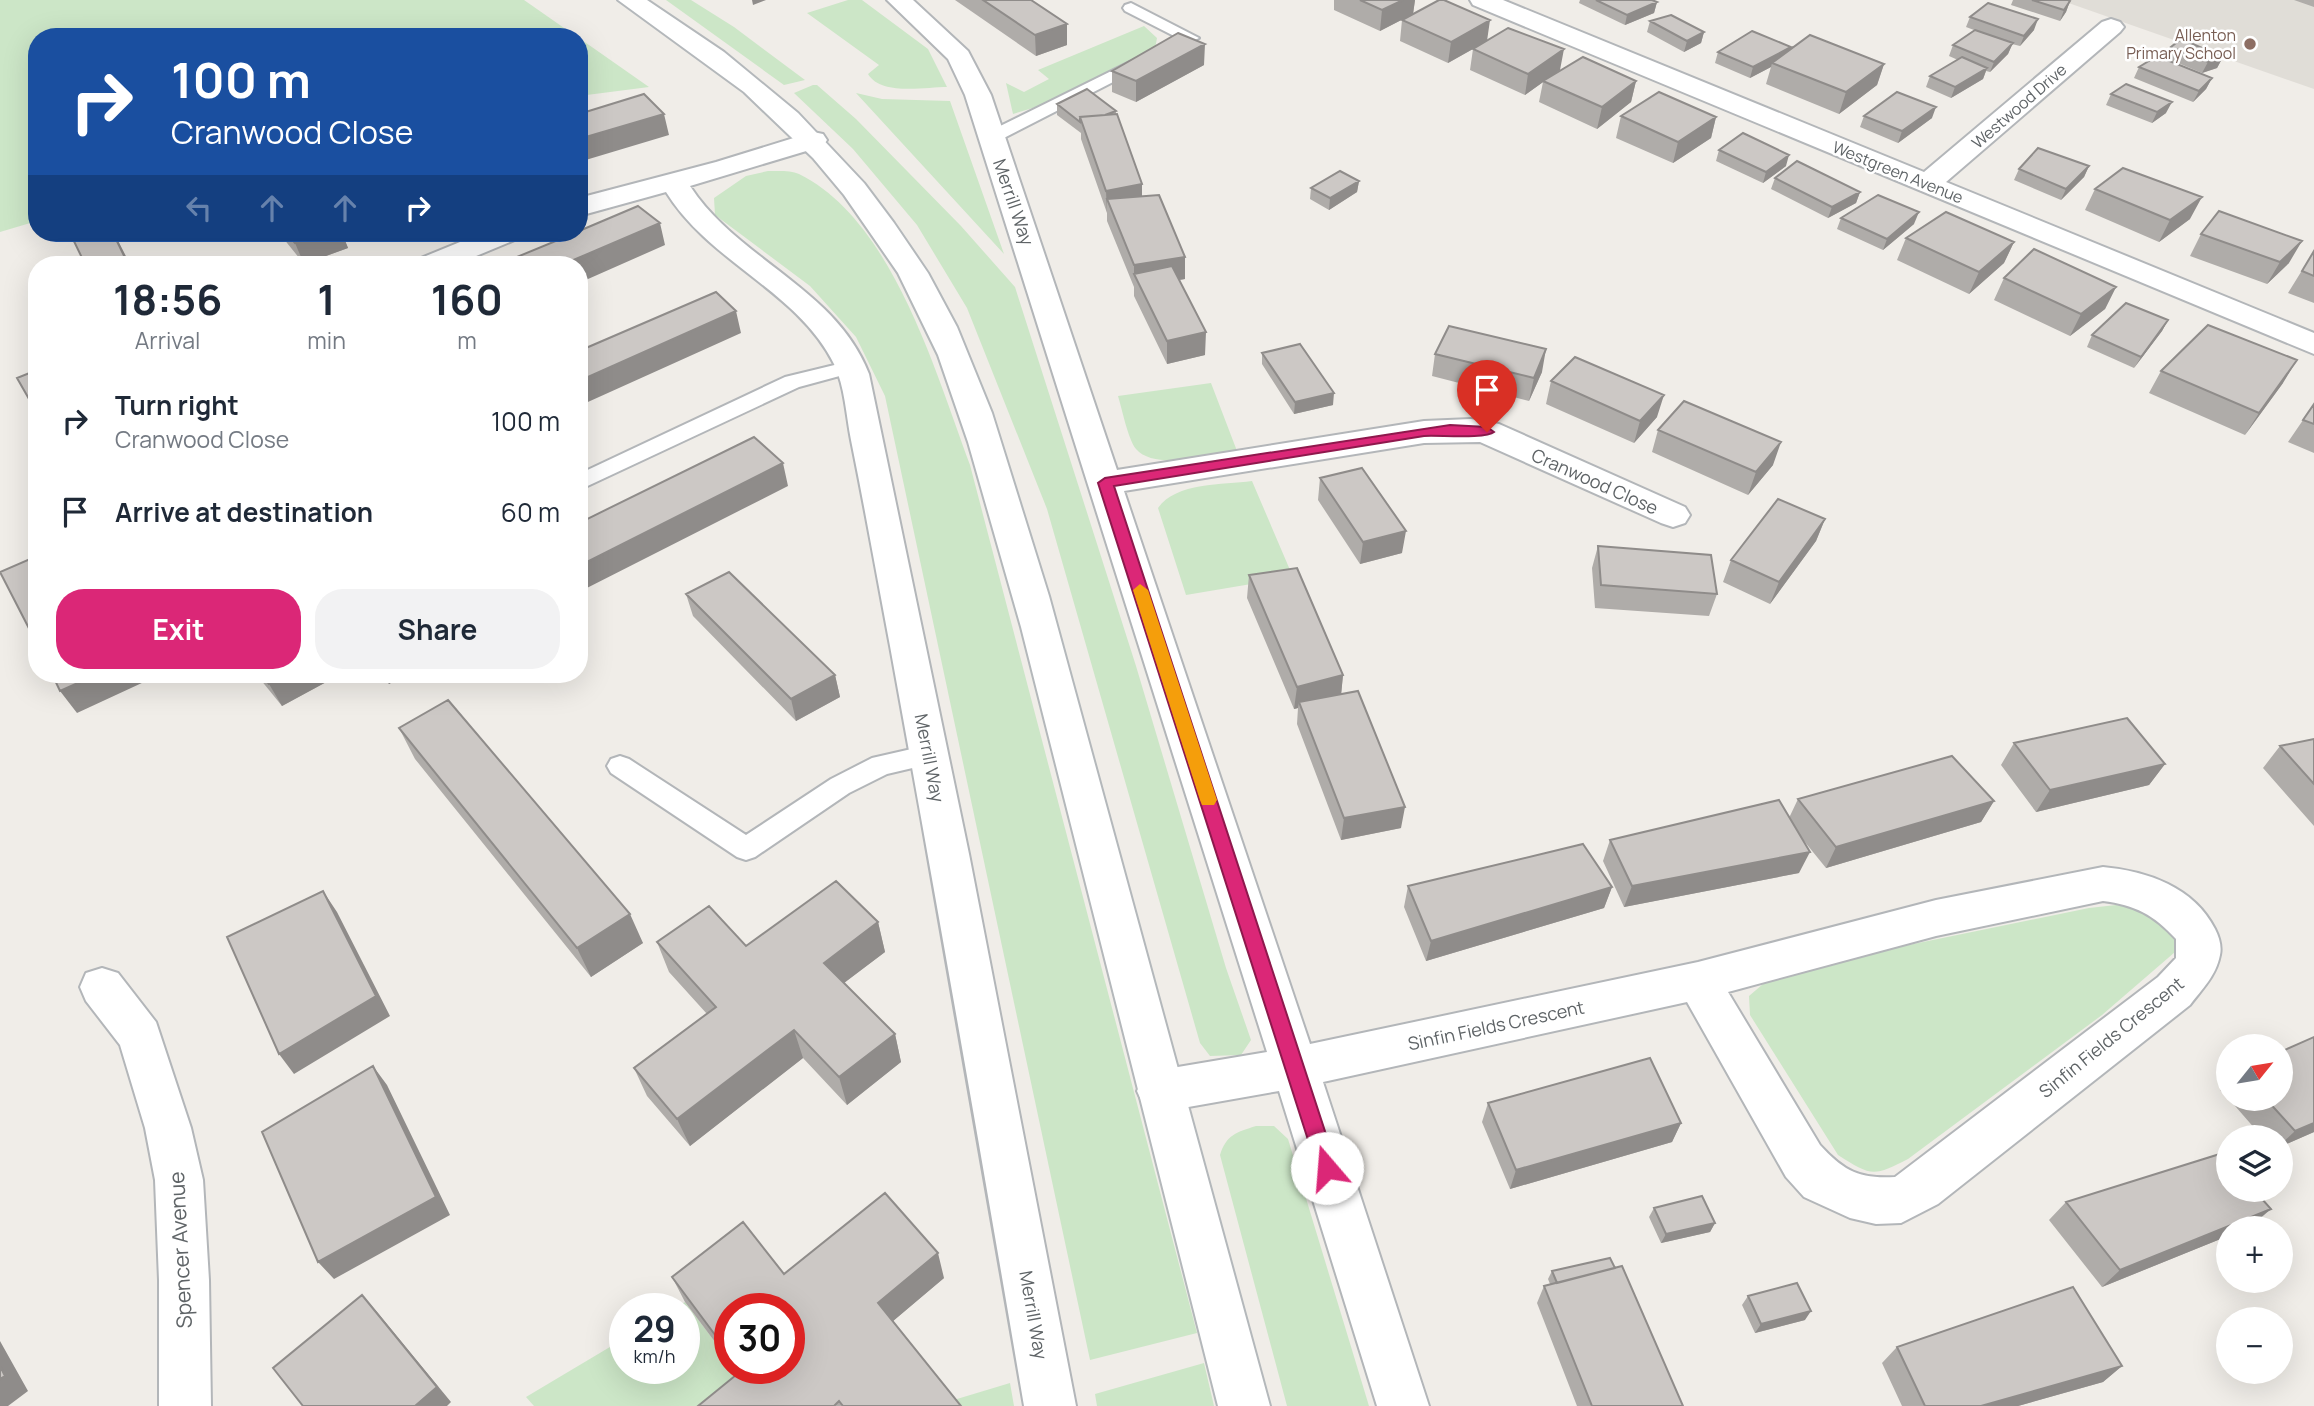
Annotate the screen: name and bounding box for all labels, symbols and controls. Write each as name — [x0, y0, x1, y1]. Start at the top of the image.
place label: Allenton Primary School — [2126, 24, 2236, 64]
marker: Allenton Primary School — [2242, 36, 2258, 52]
text: 100 m — [171, 46, 311, 113]
icon: right — [56, 56, 147, 147]
street label: Westwood Drive — [1967, 59, 2071, 153]
text: Cranwood Close — [171, 110, 413, 154]
street label: Westgreen Avenue — [1829, 136, 1967, 208]
street label: Merrill Way — [988, 156, 1040, 249]
icon: left — [180, 189, 218, 227]
icon: ahead — [253, 189, 291, 227]
icon: ahead — [326, 189, 364, 227]
icon: right — [399, 189, 437, 227]
text: 18:56 — [113, 270, 222, 328]
text: 1 — [317, 270, 336, 328]
text: 160 — [431, 270, 503, 328]
text: Arrival — [135, 324, 200, 356]
text: min — [307, 324, 346, 356]
text: m — [457, 324, 477, 356]
pin — [1457, 360, 1517, 432]
icon: arrive — [1468, 371, 1506, 409]
text: Turn right — [115, 387, 239, 423]
icon: right — [56, 402, 94, 440]
text: 100 m — [491, 403, 560, 439]
text: Cranwood Close — [115, 423, 289, 455]
street label: Cranwood Close — [1528, 442, 1662, 520]
icon: arrive — [56, 493, 94, 531]
text: Arrive at destination — [115, 494, 373, 530]
text: 60 m — [501, 494, 560, 530]
button: Exit — [56, 589, 301, 669]
button: Share — [315, 589, 560, 669]
street label: Merrill Way — [910, 712, 950, 805]
street label: Sinfin Fields Crescent — [2034, 971, 2188, 1103]
street label: Sinfin Fields Crescent — [1406, 995, 1586, 1055]
north arrow — [2216, 1034, 2292, 1111]
map controls — [2216, 1034, 2293, 1384]
button: layers — [2216, 1125, 2293, 1202]
position arrow — [1290, 1131, 1364, 1205]
street label: Spencer Avenue — [162, 1171, 198, 1329]
button: + — [2216, 1216, 2293, 1293]
street label: Merrill Way — [1014, 1269, 1054, 1362]
speed limit sign: 30 — [714, 1293, 805, 1384]
text: 29 — [633, 1305, 676, 1353]
button: − — [2216, 1307, 2293, 1384]
text: km/h — [634, 1344, 675, 1368]

